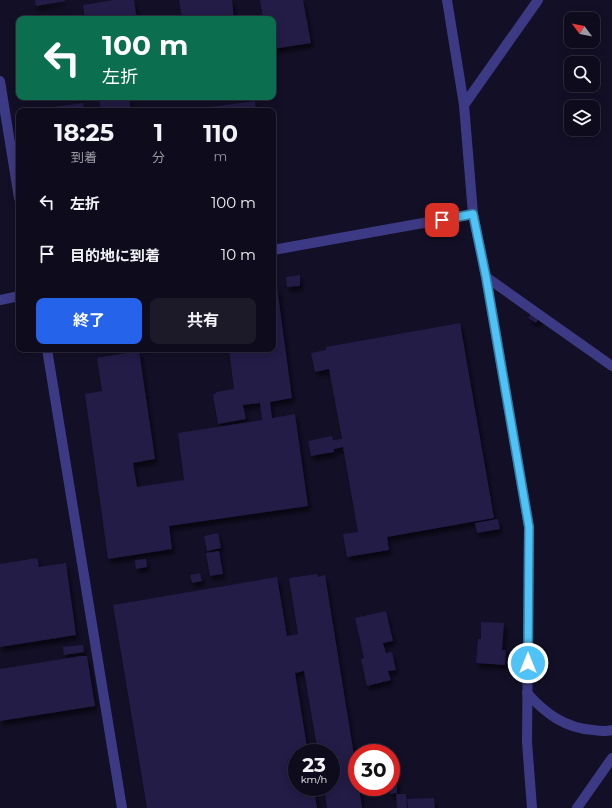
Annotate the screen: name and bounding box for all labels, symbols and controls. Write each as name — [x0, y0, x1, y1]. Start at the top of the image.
north arrow — [564, 12, 600, 48]
map controls — [564, 12, 600, 136]
text: 100 m — [102, 28, 188, 62]
icon: left — [36, 32, 88, 84]
button: search — [564, 56, 600, 92]
text: 左折 — [102, 66, 138, 88]
button: layers — [564, 100, 600, 136]
text: 18:25 — [54, 118, 114, 147]
text: 1 — [154, 118, 163, 147]
text: 110 — [203, 119, 238, 148]
text: m — [214, 148, 227, 164]
text: 到着 — [71, 149, 97, 165]
text: 分 — [152, 149, 165, 165]
icon: left — [36, 191, 58, 213]
text: 100 m — [211, 193, 256, 212]
text: 左折 — [70, 194, 100, 213]
pin — [425, 203, 459, 237]
icon: arrive — [431, 209, 453, 231]
icon: arrive — [36, 243, 58, 265]
text: 10 m — [221, 245, 256, 264]
text: 目的地に到着 — [70, 246, 160, 265]
button: 終了 — [36, 298, 142, 344]
button: 共有 — [150, 298, 256, 344]
position arrow — [507, 642, 549, 684]
speed limit sign: 30 — [348, 744, 400, 796]
text: 23 — [302, 753, 326, 777]
text: km/h — [301, 773, 327, 786]

